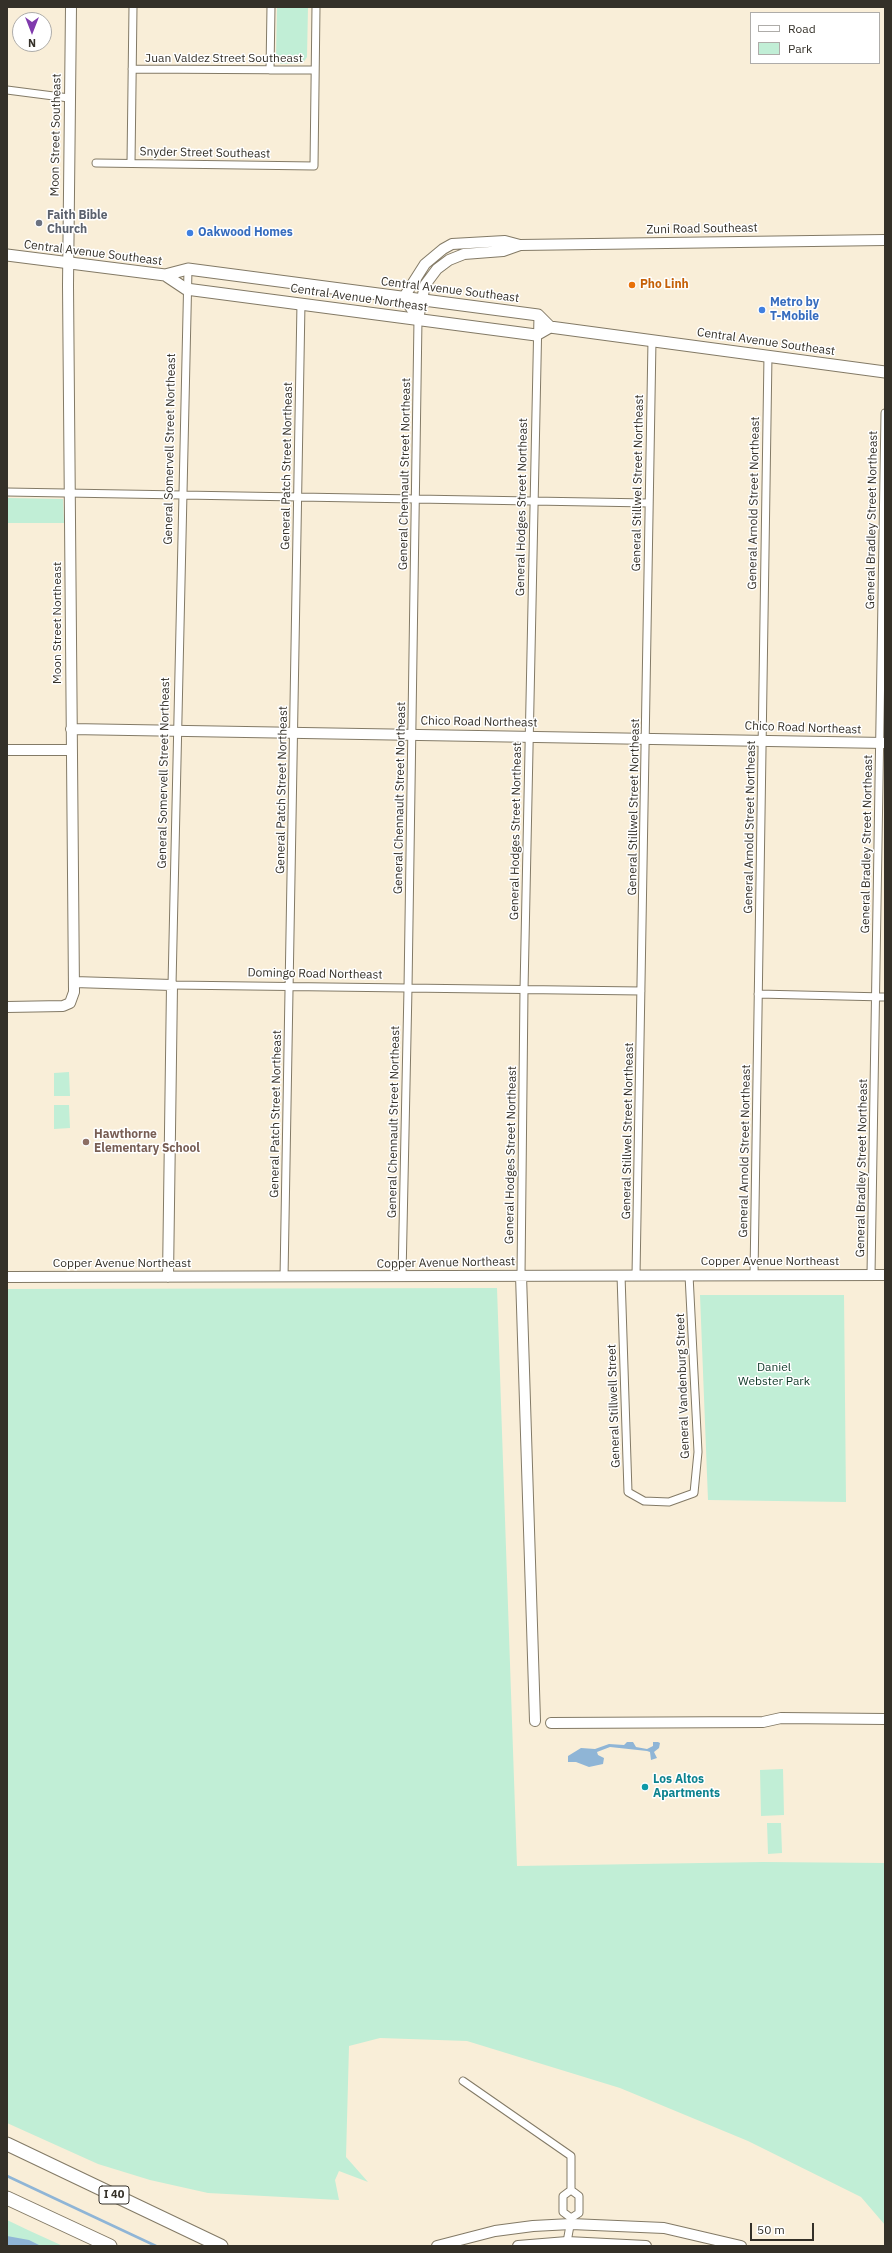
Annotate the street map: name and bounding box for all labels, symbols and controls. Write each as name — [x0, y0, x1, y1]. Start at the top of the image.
north arrow — [12, 12, 52, 52]
legend — [750, 12, 880, 64]
text: Road — [788, 21, 816, 36]
text: N — [28, 36, 36, 50]
text: Park — [788, 41, 812, 56]
street label: Juan Valdez Street Southeast — [145, 52, 303, 66]
street label: Moon Street Southeast — [48, 73, 64, 197]
street label: Snyder Street Southeast — [140, 145, 270, 161]
place label: Faith Bible Church — [47, 209, 107, 237]
marker: Faith Bible Church — [34, 218, 44, 228]
street label: Zuni Road Southeast — [646, 221, 758, 237]
place label: Oakwood Homes — [198, 226, 293, 240]
marker: Oakwood Homes — [185, 228, 195, 238]
street label: Central Avenue Southeast — [23, 237, 163, 269]
street label: Central Avenue Southeast — [380, 274, 520, 306]
place label: Pho Linh — [640, 278, 689, 292]
marker: Pho Linh — [627, 280, 637, 290]
street label: Central Avenue Northeast — [289, 281, 429, 315]
place label: Metro by T-Mobile — [770, 296, 819, 324]
marker: Metro by T-Mobile — [757, 305, 767, 315]
street label: Central Avenue Southeast — [696, 325, 836, 359]
street label: General Somervell Street Northeast — [161, 353, 179, 545]
street label: General Chennault Street Northeast — [396, 378, 414, 570]
street label: General Patch Street Northeast — [278, 382, 296, 550]
street label: General Stillwel Street Northeast — [629, 394, 647, 572]
street label: General Arnold Street Northeast — [745, 416, 763, 590]
street label: General Hodges Street Northeast — [513, 418, 531, 596]
street label: General Bradley Street Northeast — [863, 431, 881, 609]
street label: Moon Street Northeast — [51, 562, 65, 684]
street label: General Somervell Street Northeast — [155, 677, 173, 869]
street label: General Chennault Street Northeast — [391, 702, 409, 894]
street label: General Patch Street Northeast — [273, 706, 291, 874]
street label: Chico Road Northeast — [420, 714, 538, 730]
street label: General Stillwel Street Northeast — [625, 718, 643, 896]
street label: Chico Road Northeast — [744, 719, 862, 737]
street label: General Arnold Street Northeast — [741, 740, 759, 914]
street label: General Hodges Street Northeast — [507, 742, 525, 920]
street label: General Bradley Street Northeast — [858, 755, 876, 933]
street label: Domingo Road Northeast — [247, 966, 383, 982]
street label: General Chennault Street Northeast — [385, 1026, 403, 1218]
street label: General Patch Street Northeast — [267, 1030, 285, 1198]
street label: General Stillwel Street Northeast — [619, 1042, 637, 1220]
street label: General Arnold Street Northeast — [736, 1064, 754, 1238]
street label: General Hodges Street Northeast — [502, 1066, 520, 1244]
street label: General Bradley Street Northeast — [853, 1079, 871, 1257]
place label: Hawthorne Elementary School — [94, 1128, 200, 1156]
marker: Hawthorne Elementary School — [81, 1137, 91, 1147]
street label: Copper Avenue Northeast — [377, 1255, 515, 1271]
street label: Copper Avenue Northeast — [701, 1255, 839, 1269]
street label: Copper Avenue Northeast — [53, 1257, 191, 1271]
street label: General Vandenburg Street — [673, 1313, 693, 1459]
street label: General Stillwell Street — [605, 1344, 623, 1468]
park label: Daniel Webster Park — [738, 1361, 810, 1389]
place label: Los Altos Apartments — [653, 1773, 720, 1801]
marker: Los Altos Apartments — [640, 1782, 650, 1792]
road number: I 40 — [99, 2186, 129, 2204]
scale bar — [752, 2215, 816, 2241]
text: 50 m — [757, 2222, 785, 2237]

